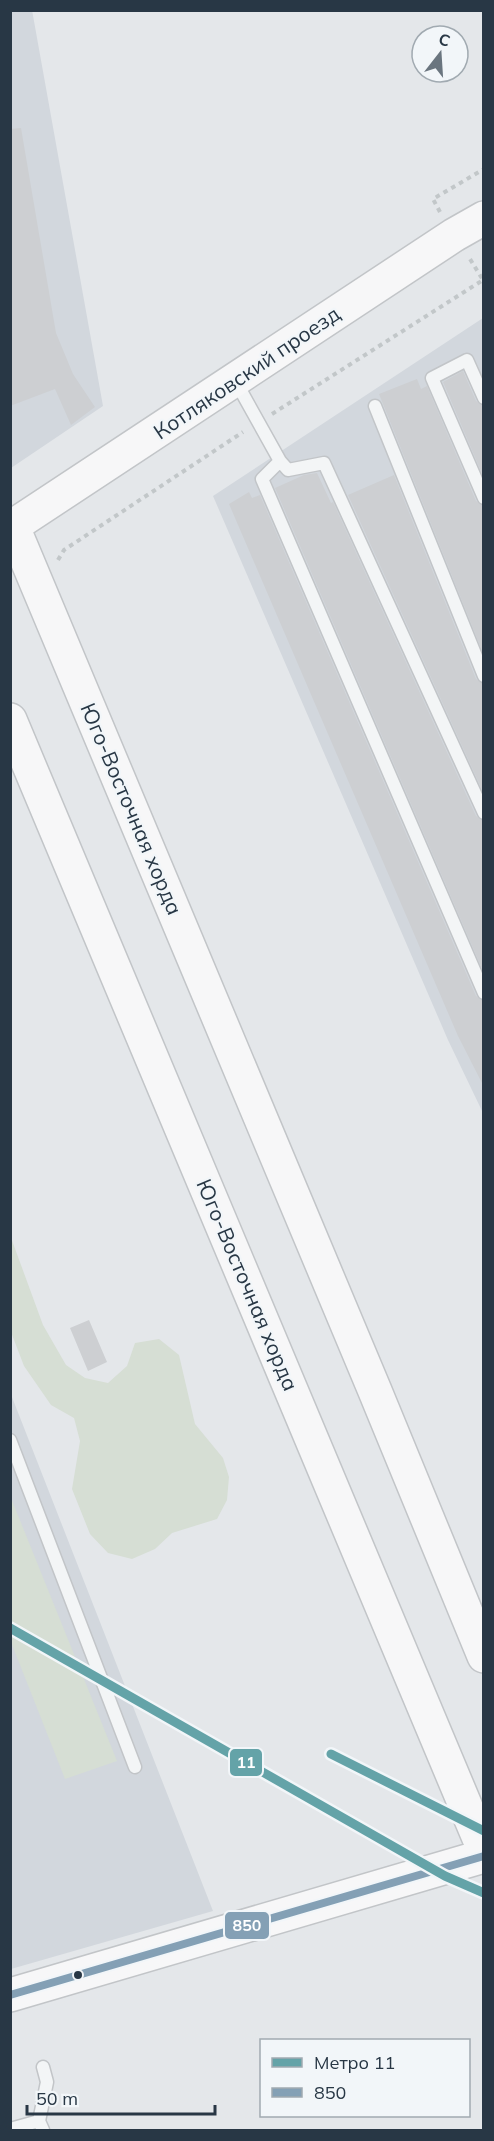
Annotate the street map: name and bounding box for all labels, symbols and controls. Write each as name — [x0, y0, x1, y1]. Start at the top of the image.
north arrow — [410, 24, 470, 84]
text: С — [436, 28, 453, 51]
street label: Котляковский проезд — [148, 300, 345, 444]
street label: Юго-Восточная хорда — [76, 699, 188, 918]
street label: Юго-Восточная хорда — [192, 1175, 304, 1394]
line badge: 11 — [229, 1748, 263, 1777]
text: 11 — [236, 1752, 256, 1772]
line badge: 850 — [224, 1911, 270, 1940]
text: 850 — [233, 1915, 261, 1935]
unlabelled marker — [72, 1969, 84, 1981]
legend — [260, 2039, 470, 2117]
text: Метро 11 — [314, 2051, 395, 2074]
scale bar — [27, 2078, 214, 2116]
text: 850 — [314, 2081, 346, 2104]
text: 50 m — [36, 2087, 78, 2110]

